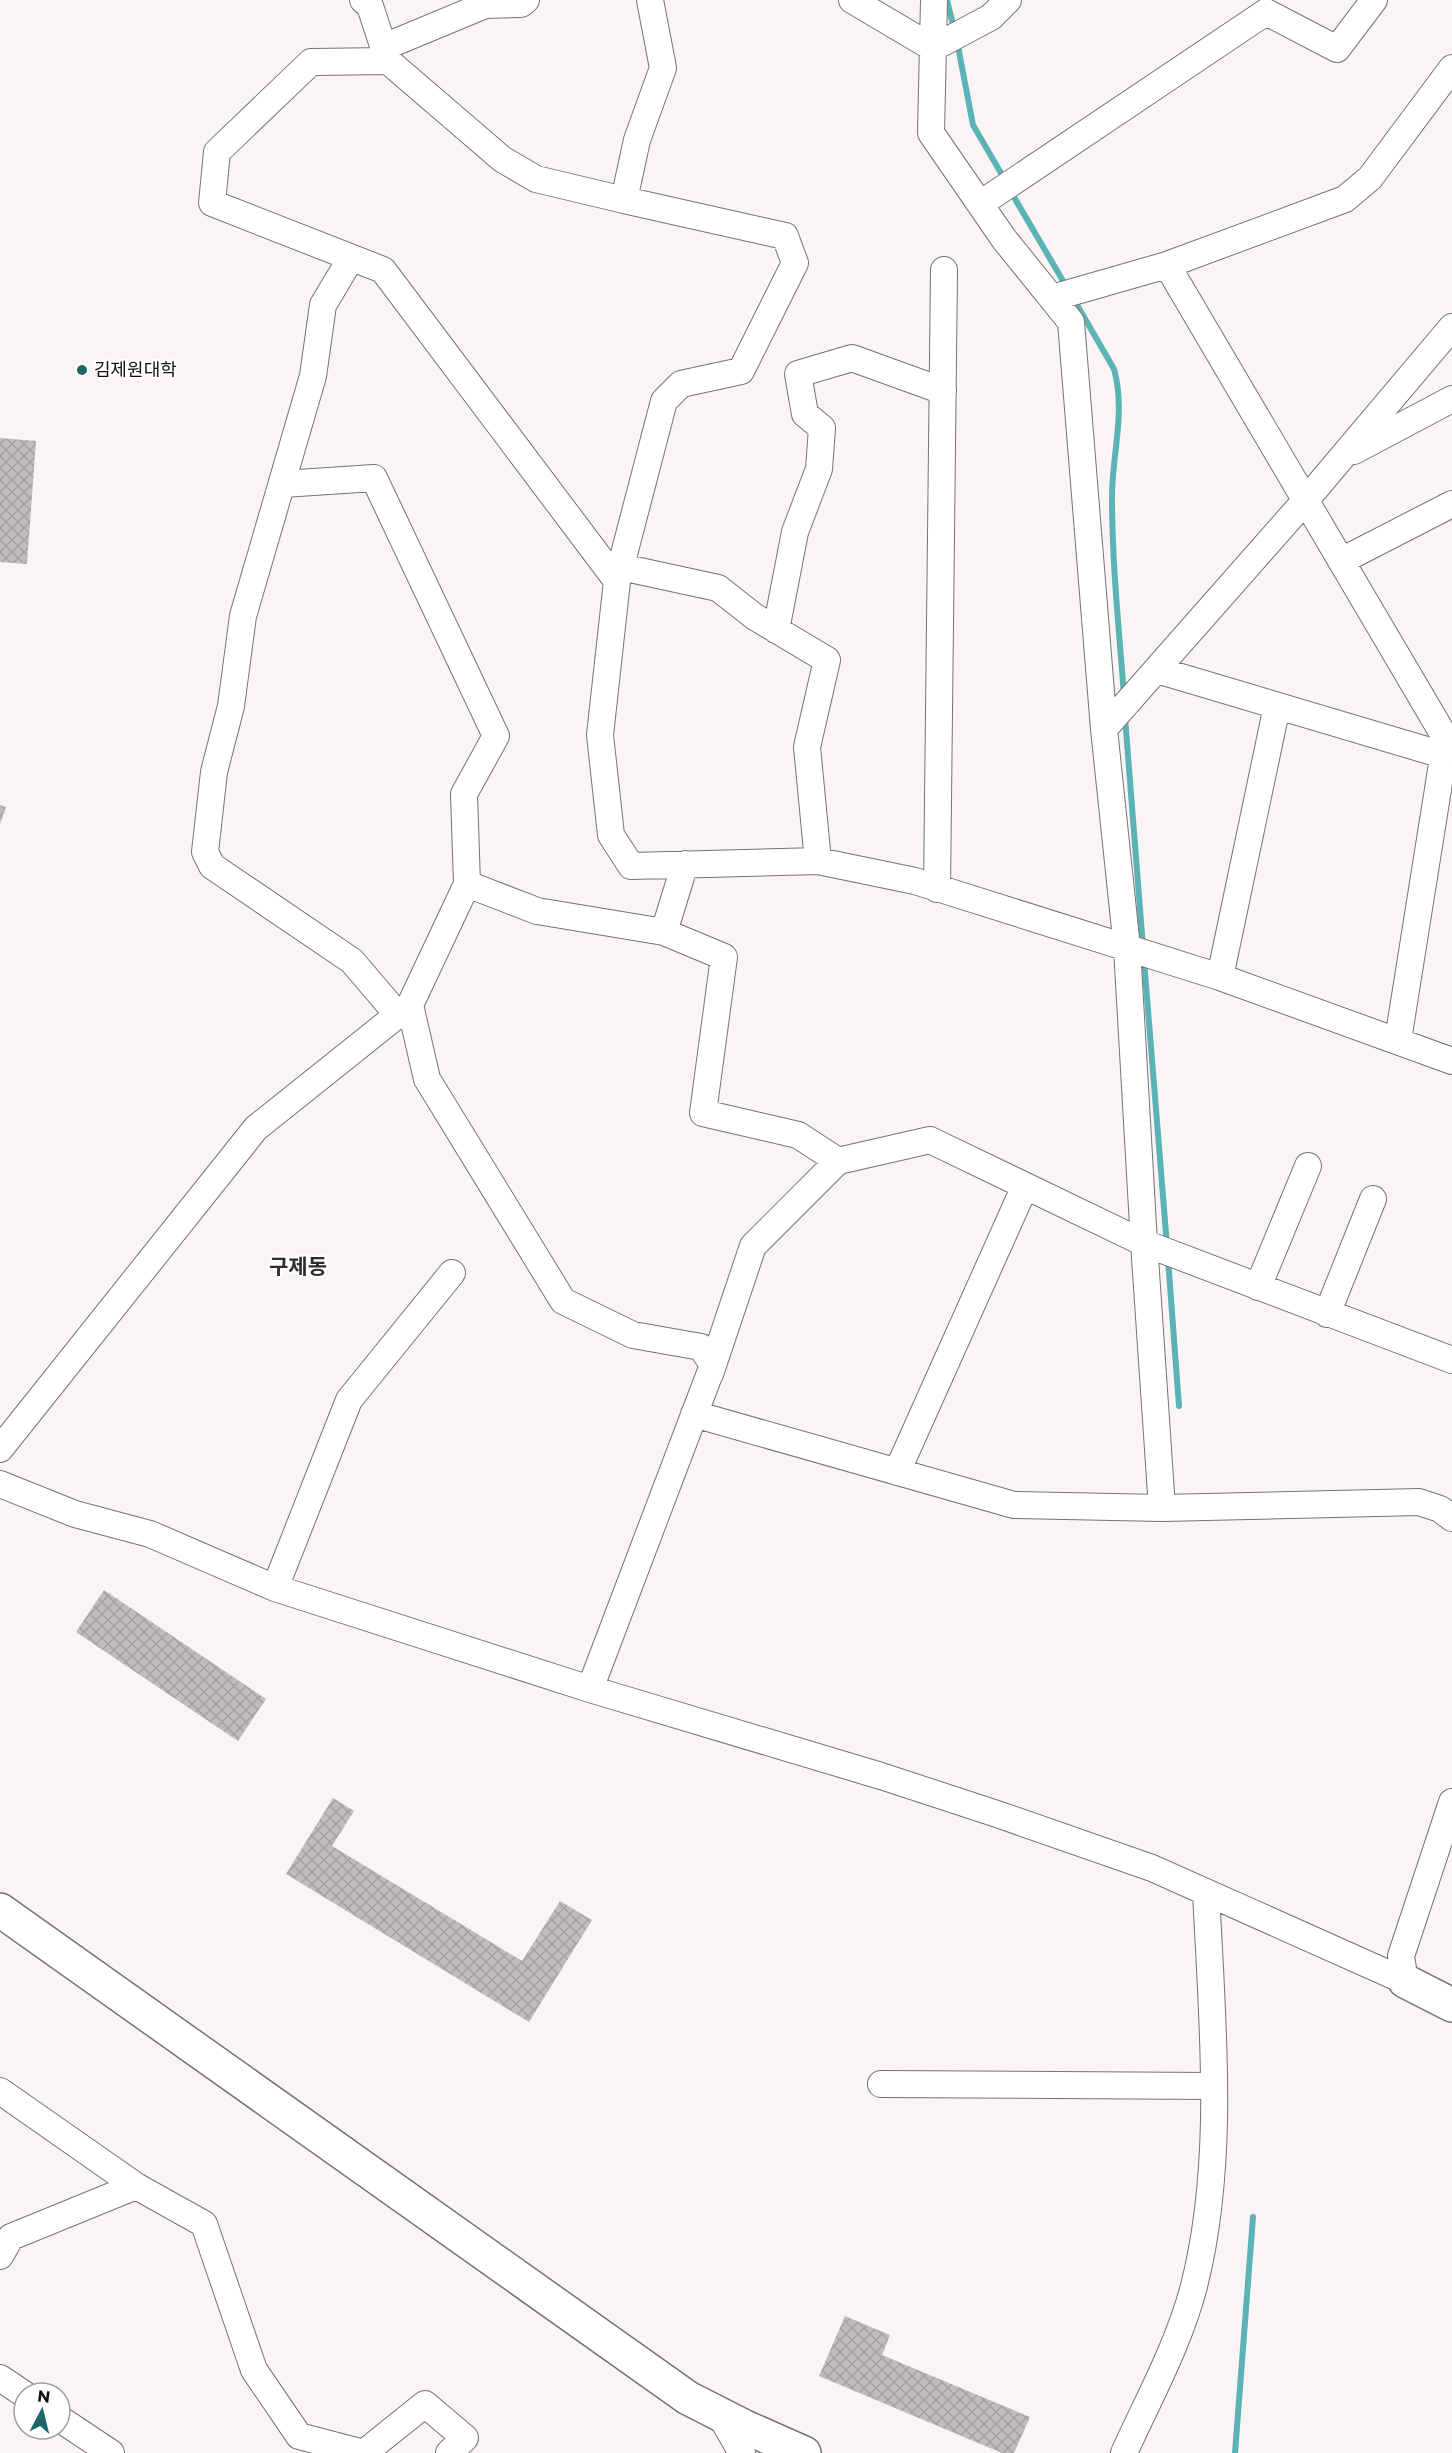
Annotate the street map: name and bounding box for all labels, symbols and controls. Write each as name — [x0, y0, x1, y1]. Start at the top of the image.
place label: 김제원대학 — [94, 359, 177, 381]
marker: 김제원대학 — [75, 363, 89, 377]
district label: 구제동 — [269, 1254, 327, 1279]
north arrow — [12, 2381, 72, 2441]
text: N — [36, 2386, 51, 2407]

